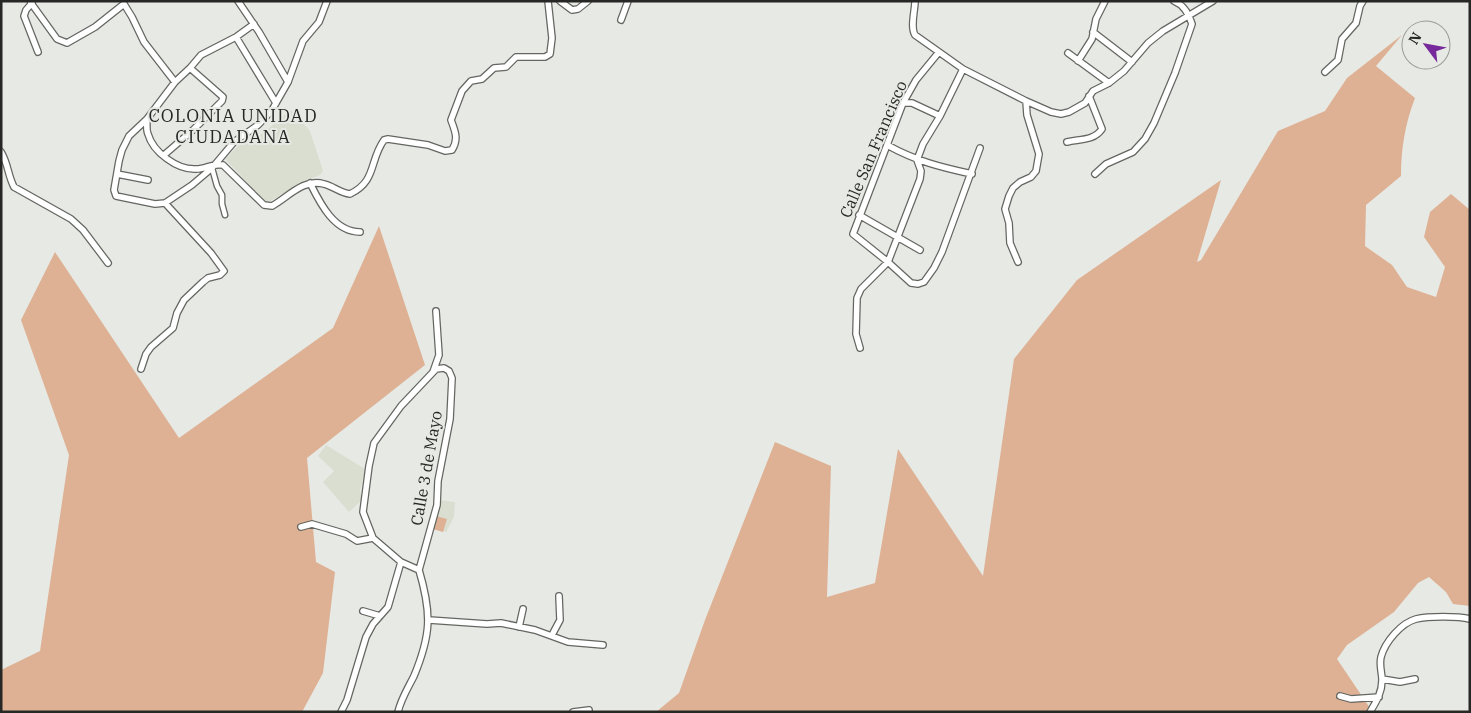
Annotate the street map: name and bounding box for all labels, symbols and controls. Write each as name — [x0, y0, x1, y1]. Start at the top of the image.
north arrow — [1401, 20, 1451, 70]
text: N — [1404, 29, 1426, 48]
street label: Calle San Francisco — [835, 78, 911, 220]
district label: COLONIA UNIDAD CIUDADANA — [148, 104, 318, 148]
street label: Calle 3 de Mayo — [406, 409, 446, 527]

